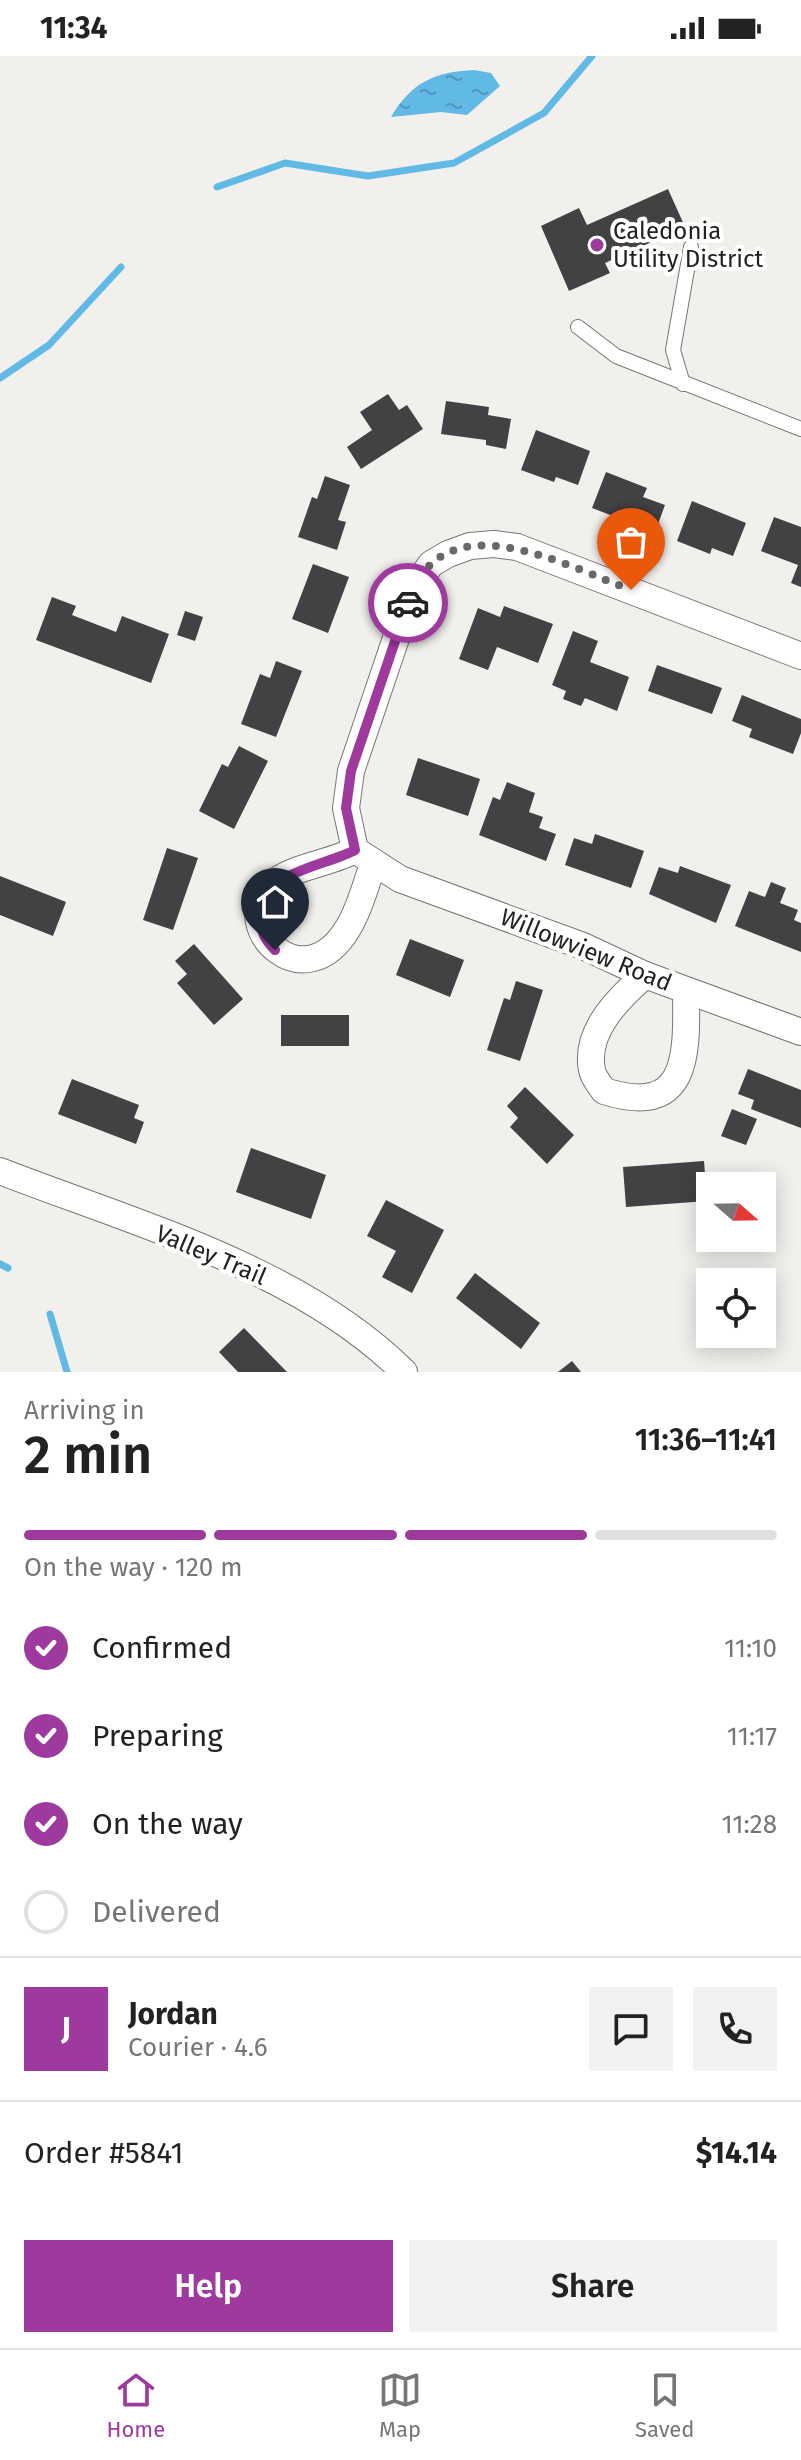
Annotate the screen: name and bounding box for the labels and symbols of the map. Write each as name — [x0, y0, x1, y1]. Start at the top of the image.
place label: Caledonia Utility District — [613, 217, 763, 273]
marker: Caledonia Utility District — [588, 236, 606, 254]
pin — [597, 508, 665, 590]
courier — [368, 563, 448, 643]
pin — [241, 868, 309, 950]
street label: Willowview Road — [496, 903, 676, 997]
north arrow — [696, 1172, 776, 1252]
street label: Valley Trail — [152, 1219, 270, 1291]

